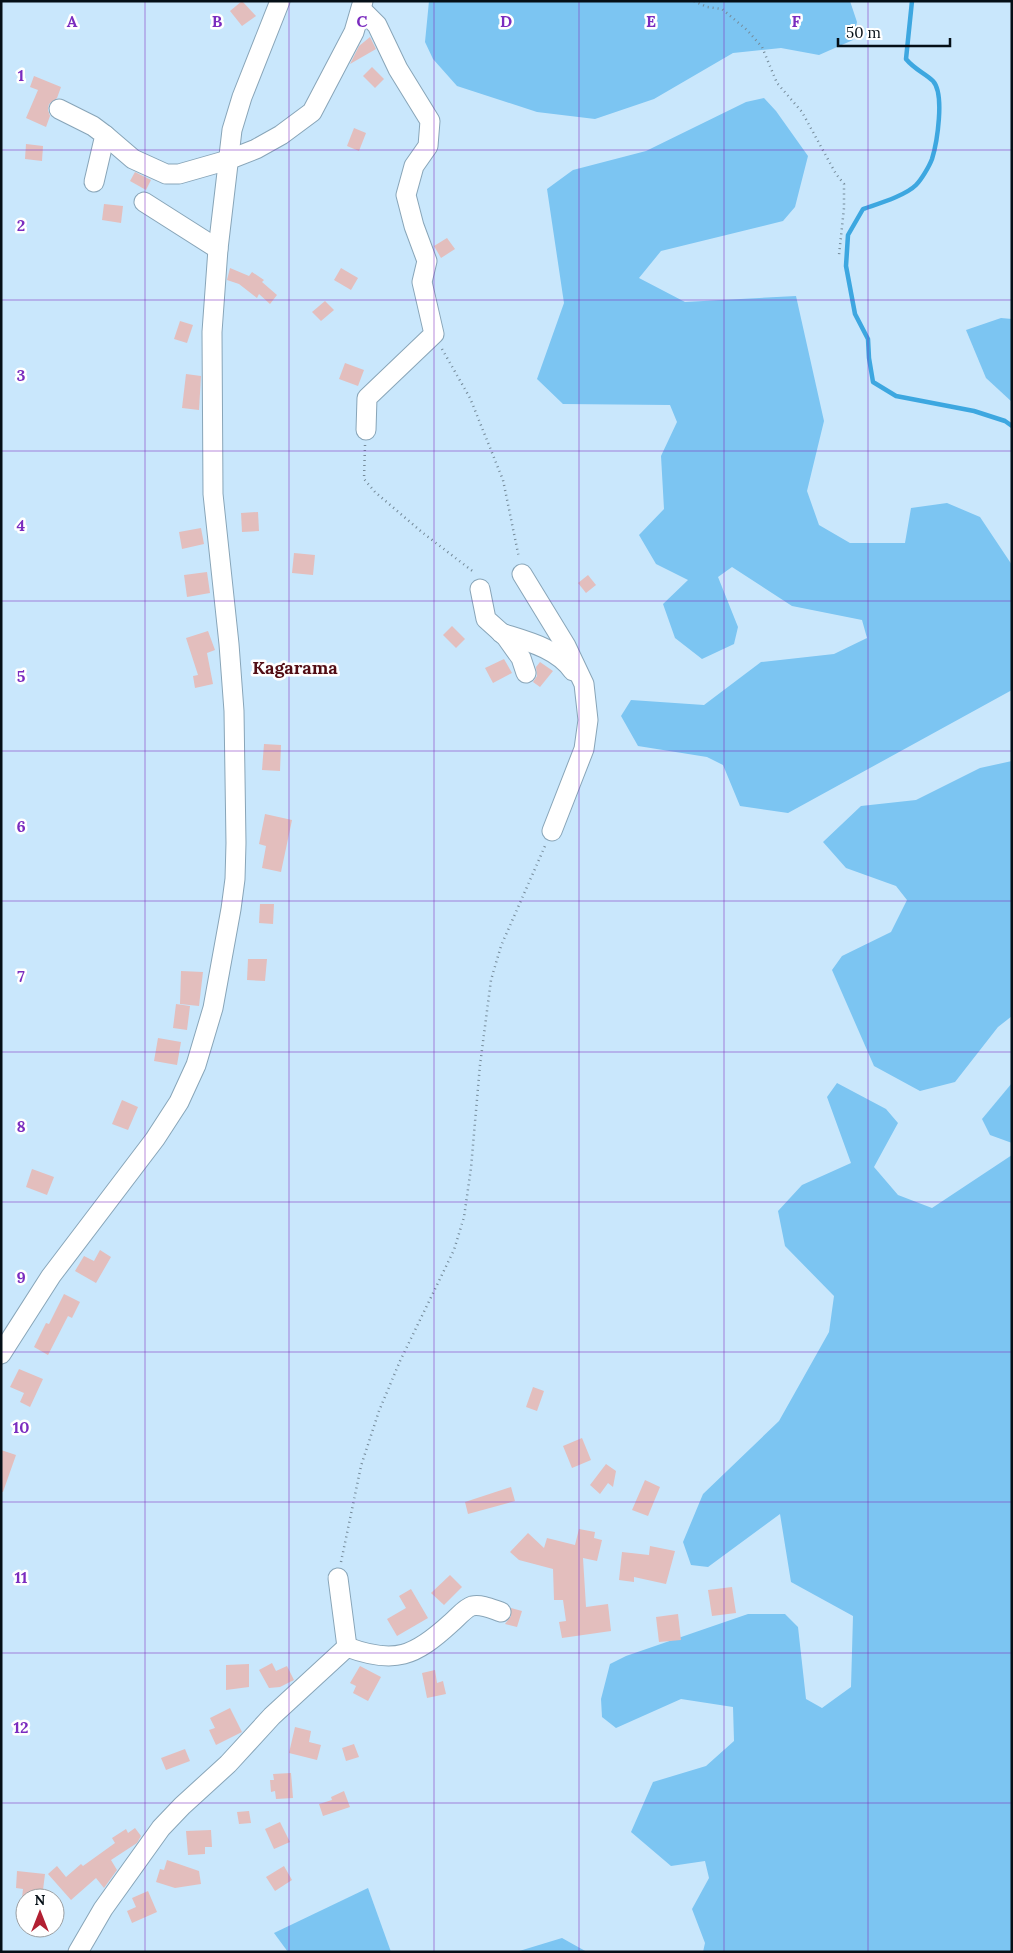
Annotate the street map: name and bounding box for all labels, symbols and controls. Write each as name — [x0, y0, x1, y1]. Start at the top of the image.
text: A — [67, 11, 78, 31]
text: B — [212, 11, 223, 31]
text: C — [356, 11, 368, 31]
text: D — [500, 11, 512, 31]
text: E — [646, 11, 656, 31]
text: F — [791, 11, 801, 31]
scale bar — [838, 15, 950, 47]
text: 50 m — [846, 23, 881, 42]
text: 1 — [18, 65, 24, 85]
text: 2 — [17, 215, 25, 235]
text: 3 — [17, 365, 26, 385]
text: 4 — [17, 515, 26, 535]
district label: Kagarama — [252, 656, 338, 679]
text: 5 — [17, 666, 26, 686]
text: 6 — [16, 816, 26, 836]
text: 7 — [17, 966, 25, 986]
text: 8 — [16, 1116, 26, 1136]
text: 9 — [16, 1267, 26, 1287]
text: 10 — [13, 1417, 29, 1437]
text: 11 — [15, 1567, 28, 1587]
text: 12 — [13, 1717, 29, 1737]
north arrow — [15, 1888, 65, 1938]
text: N — [35, 1891, 46, 1909]

